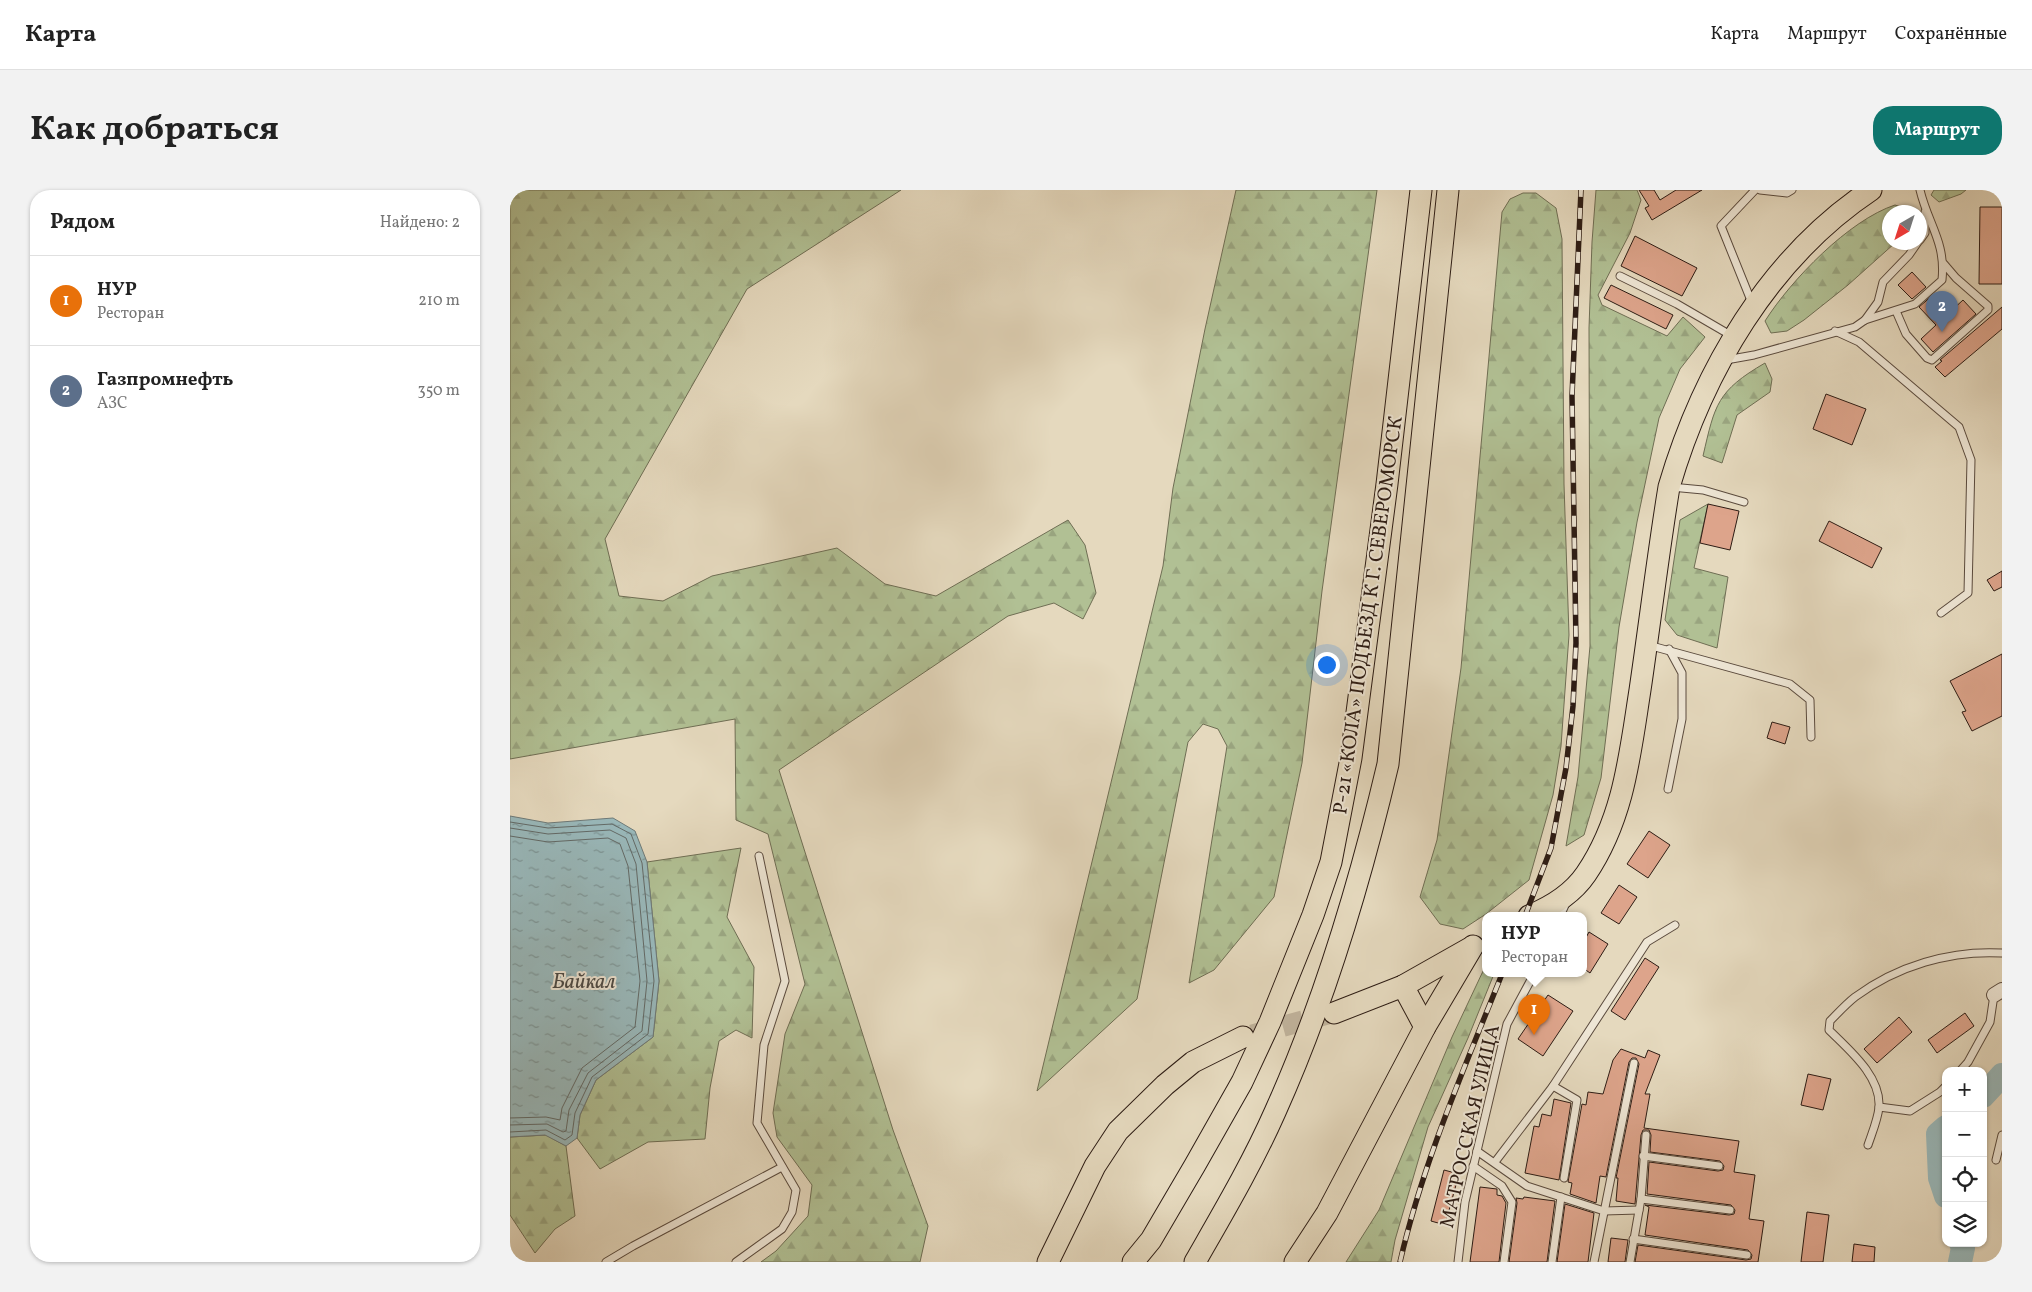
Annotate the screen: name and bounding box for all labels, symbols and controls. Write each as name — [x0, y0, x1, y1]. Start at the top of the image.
text: Карта — [25, 18, 96, 52]
text: Карта — [1710, 22, 1759, 47]
text: Маршрут — [1787, 22, 1867, 47]
text: Сохранённые — [1895, 22, 2007, 47]
text: Как добраться — [30, 106, 279, 154]
button: Маршрут — [1873, 106, 2002, 155]
north arrow — [1882, 205, 1927, 250]
text: Рядом — [50, 208, 115, 237]
text: Найдено: 2 — [380, 212, 460, 234]
text: НУР — [97, 277, 137, 303]
text: 1 — [63, 290, 69, 312]
text: 210 m — [418, 290, 460, 312]
pin: 2 — [1926, 291, 1958, 332]
text: Ресторан — [97, 303, 164, 325]
text: Газпромнефть — [97, 367, 234, 393]
text: 2 — [62, 380, 70, 402]
text: 350 m — [417, 380, 460, 402]
text: АЗС — [97, 393, 128, 415]
street label: Р-21 «КОЛА» ПОДЪЕЗД К Г. СЕВЕРОМОРСК — [1327, 414, 1411, 816]
your location — [1314, 652, 1340, 678]
popup — [1482, 912, 1587, 977]
text: НУР — [1501, 921, 1541, 947]
text: Ресторан — [1501, 947, 1568, 969]
water label: Байкал — [553, 968, 615, 997]
pin: 1 — [1518, 994, 1550, 1035]
street label: МАТРОССКАЯ УЛИЦА — [1434, 1022, 1508, 1231]
map controls — [1942, 1067, 1987, 1247]
button: + — [1942, 1067, 1987, 1112]
button: − — [1942, 1112, 1987, 1157]
button: locate — [1942, 1157, 1987, 1202]
button: layers — [1942, 1202, 1987, 1247]

